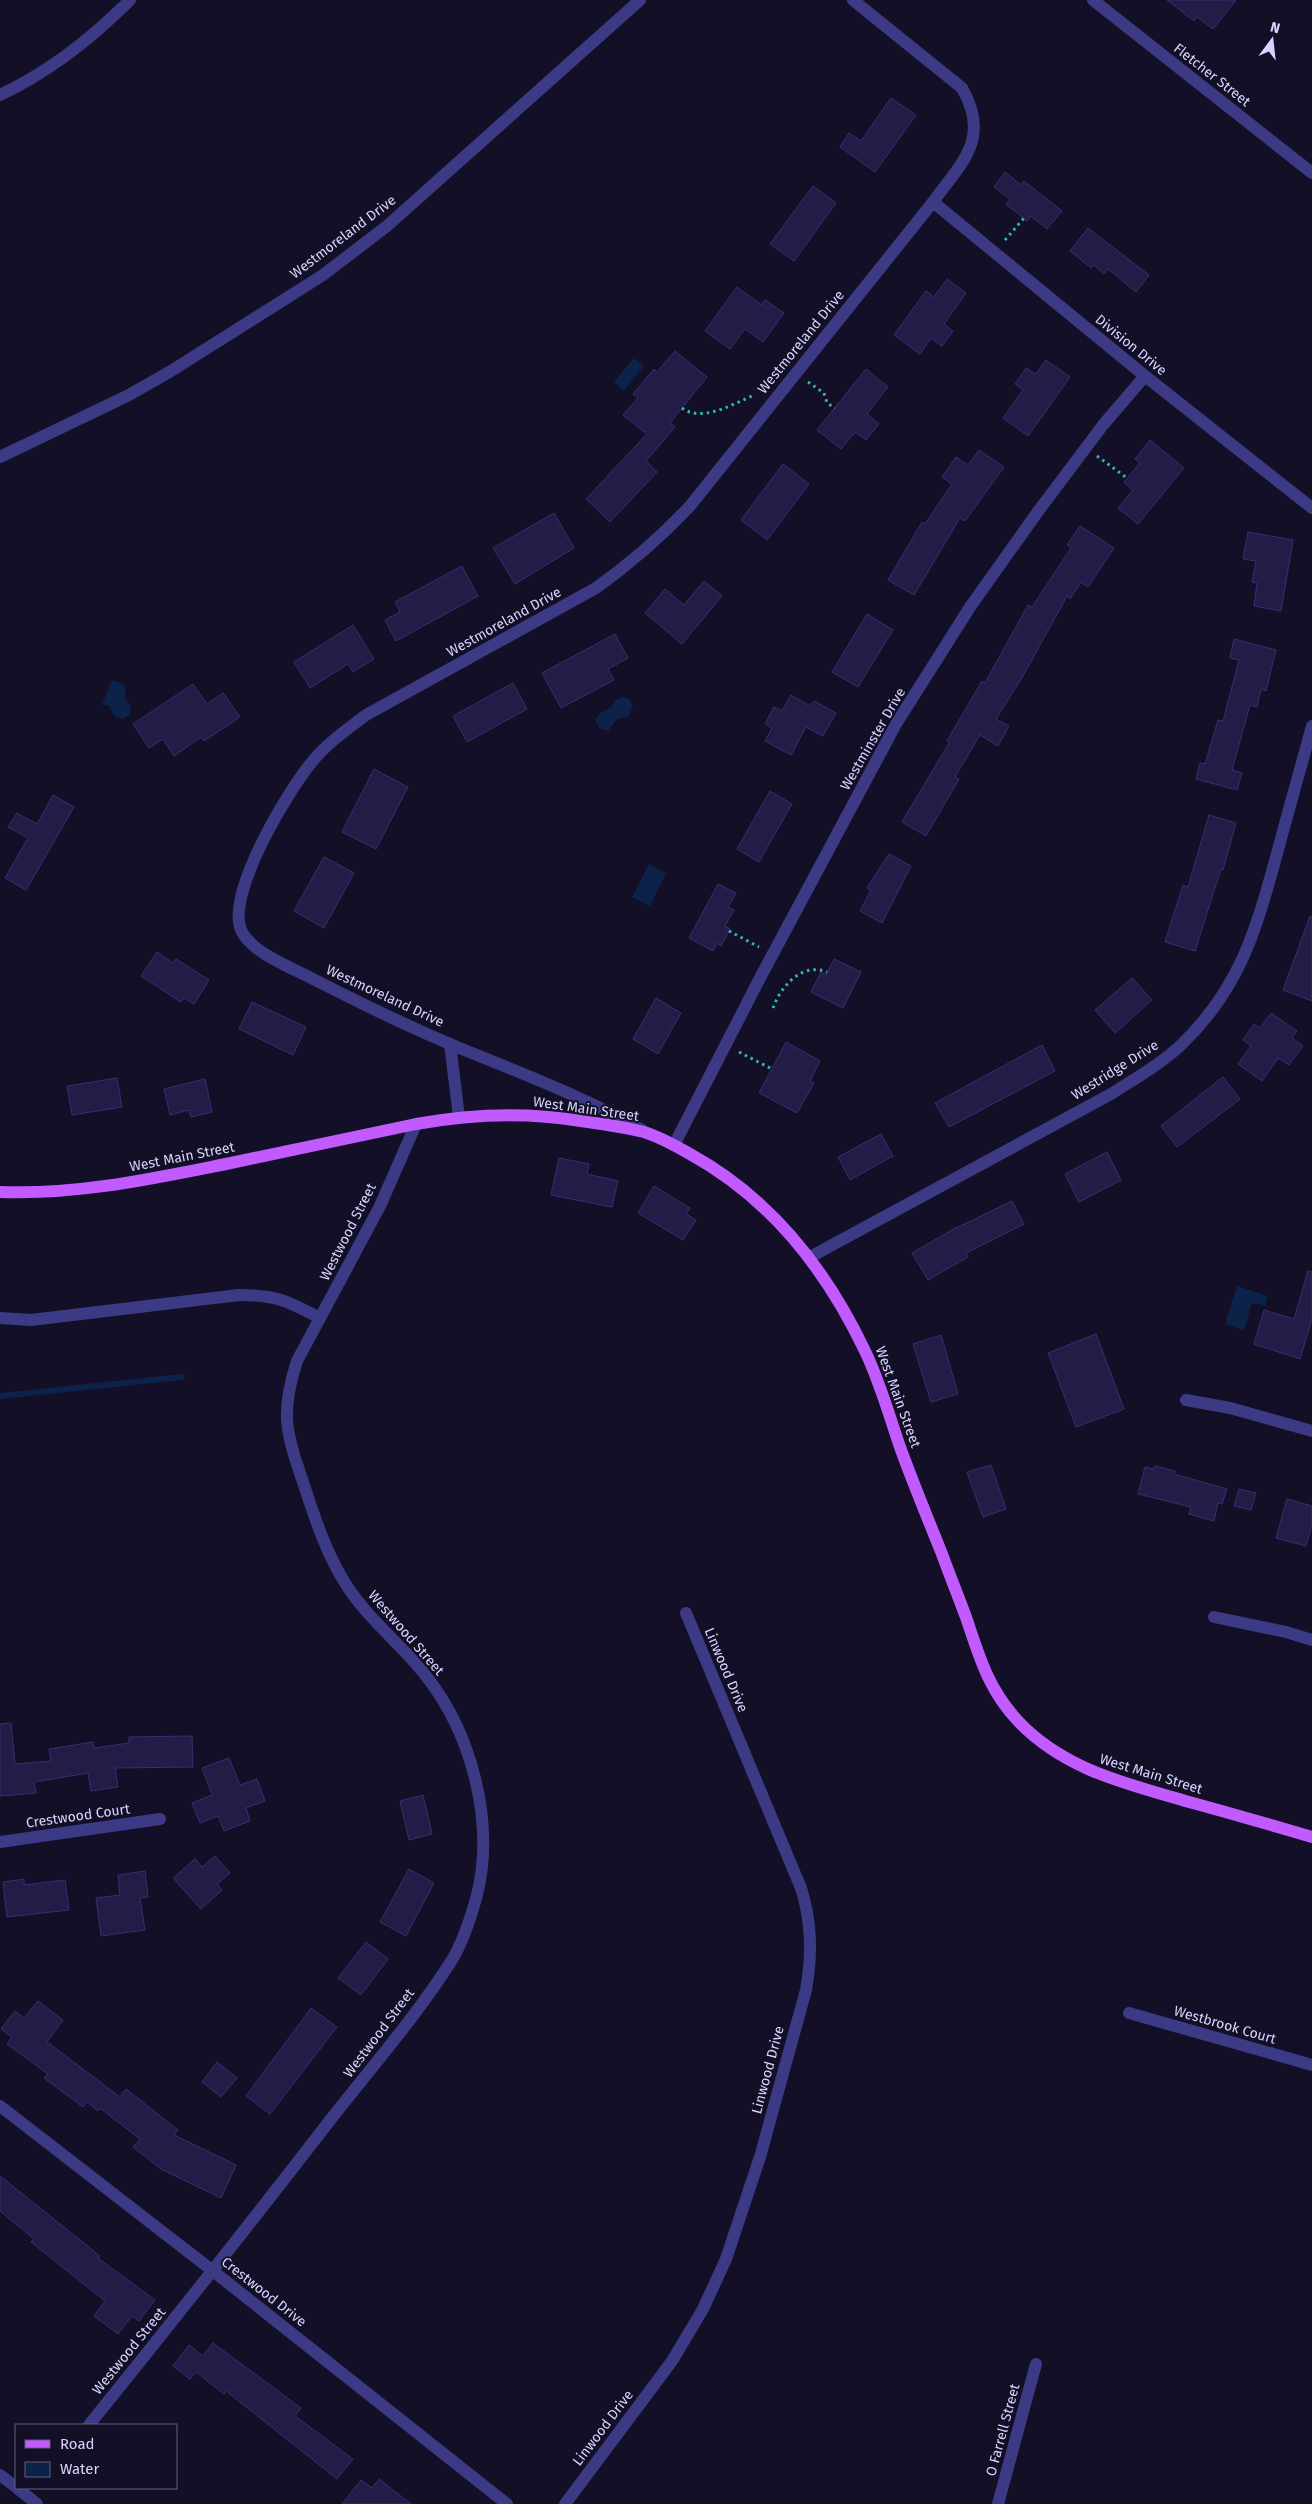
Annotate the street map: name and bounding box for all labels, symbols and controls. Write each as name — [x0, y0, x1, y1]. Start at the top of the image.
north arrow — [1247, 15, 1297, 65]
text: N — [1269, 19, 1282, 37]
street label: Fletcher Street — [1170, 40, 1255, 111]
street label: Westmoreland Drive — [287, 192, 399, 282]
street label: Westmoreland Drive — [754, 287, 848, 397]
street label: Division Drive — [1092, 311, 1170, 379]
street label: Westmoreland Drive — [444, 583, 564, 661]
street label: Westminster Drive — [837, 685, 909, 793]
street label: Westmoreland Drive — [323, 961, 447, 1031]
street label: Westridge Drive — [1068, 1036, 1162, 1104]
street label: West Main Street — [532, 1093, 641, 1125]
street label: West Main Street — [128, 1138, 237, 1176]
street label: Westwood Street — [316, 1180, 380, 1284]
street label: West Main Street — [872, 1344, 925, 1451]
street label: Westwood Street — [364, 1587, 448, 1680]
street label: Linwood Drive — [701, 1625, 751, 1715]
street label: West Main Street — [1097, 1750, 1205, 1798]
street label: Crestwood Court — [25, 1800, 132, 1832]
street label: Westwood Street — [340, 1984, 419, 2081]
street label: Westbrook Court — [1172, 2002, 1279, 2048]
street label: Linwood Drive — [748, 2024, 788, 2116]
street label: Crestwood Drive — [218, 2254, 310, 2330]
street label: Westwood Street — [89, 2303, 170, 2398]
street label: O Farrell Street — [982, 2381, 1024, 2478]
street label: Linwood Drive — [569, 2387, 637, 2469]
legend — [15, 2424, 178, 2489]
text: Road — [60, 2435, 95, 2453]
text: Water — [60, 2460, 99, 2478]

